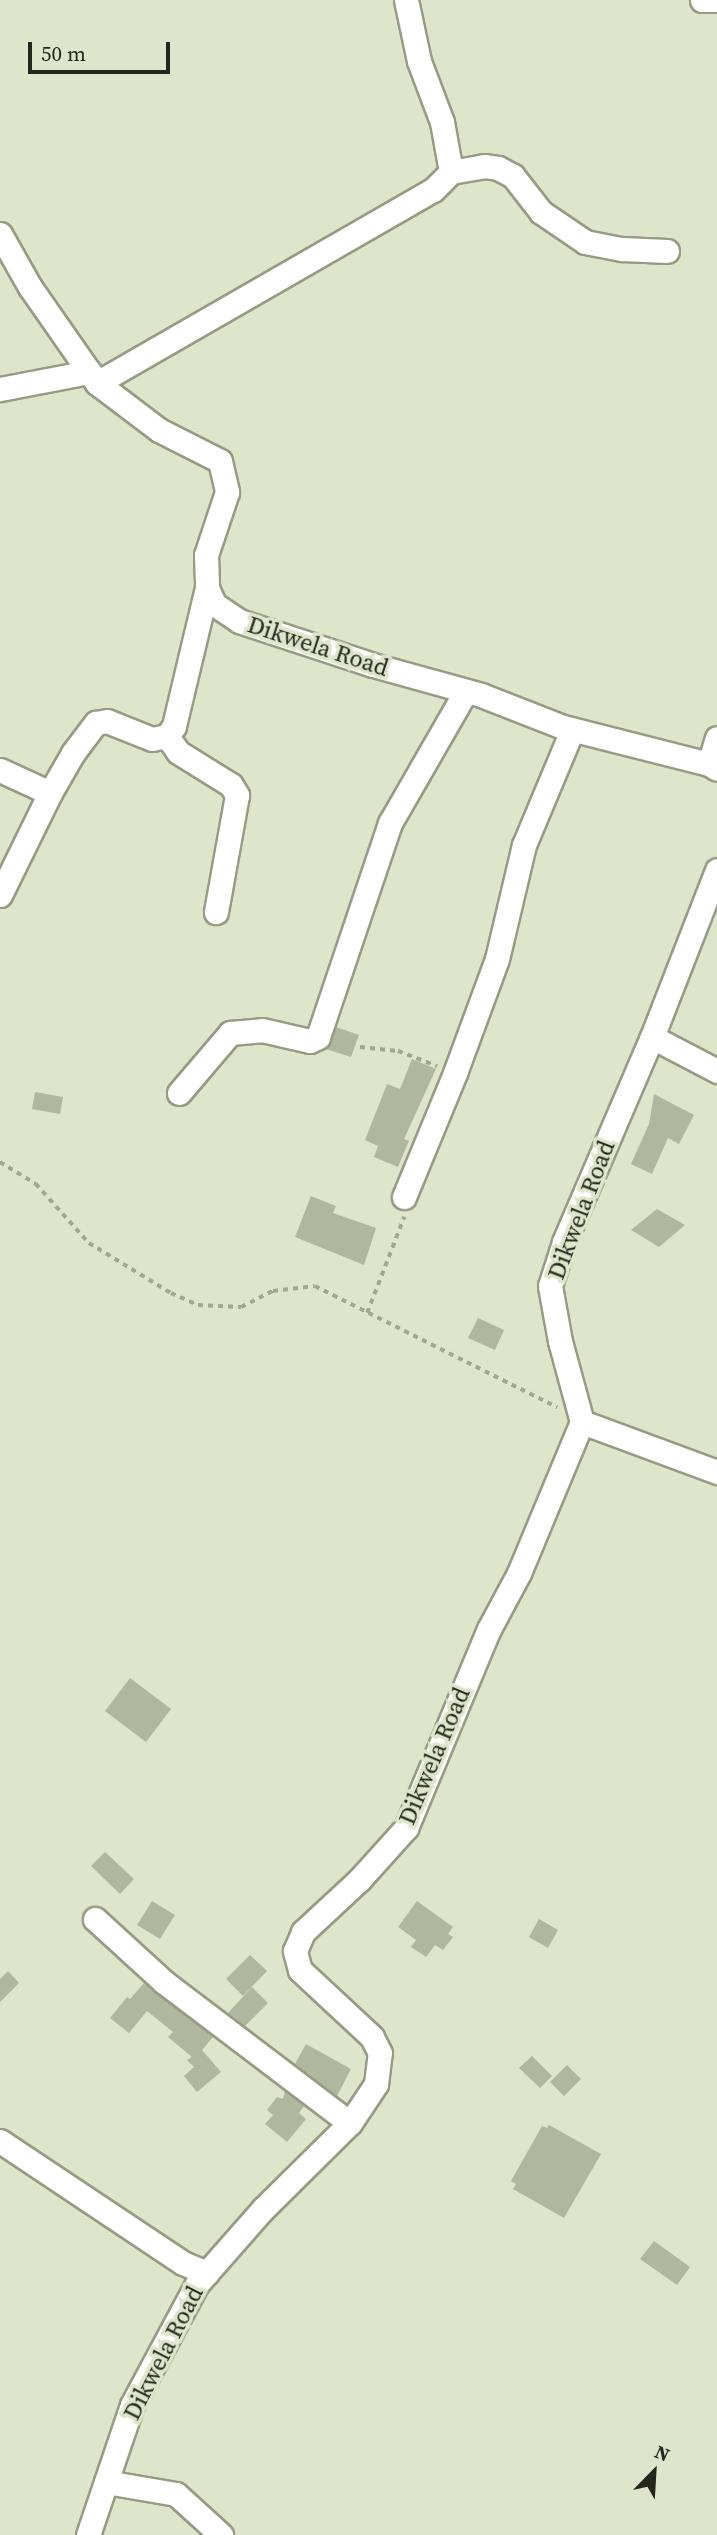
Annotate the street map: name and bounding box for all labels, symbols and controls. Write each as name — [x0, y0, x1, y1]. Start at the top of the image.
scale bar — [32, 28, 173, 72]
text: 50 m — [41, 39, 86, 68]
street label: Dikwela Road — [244, 610, 392, 682]
street label: Dikwela Road — [541, 1137, 621, 1283]
street label: Dikwela Road — [392, 1683, 476, 1829]
street label: Dikwela Road — [117, 2281, 209, 2425]
north arrow — [619, 2437, 689, 2507]
text: N — [651, 2438, 674, 2468]

